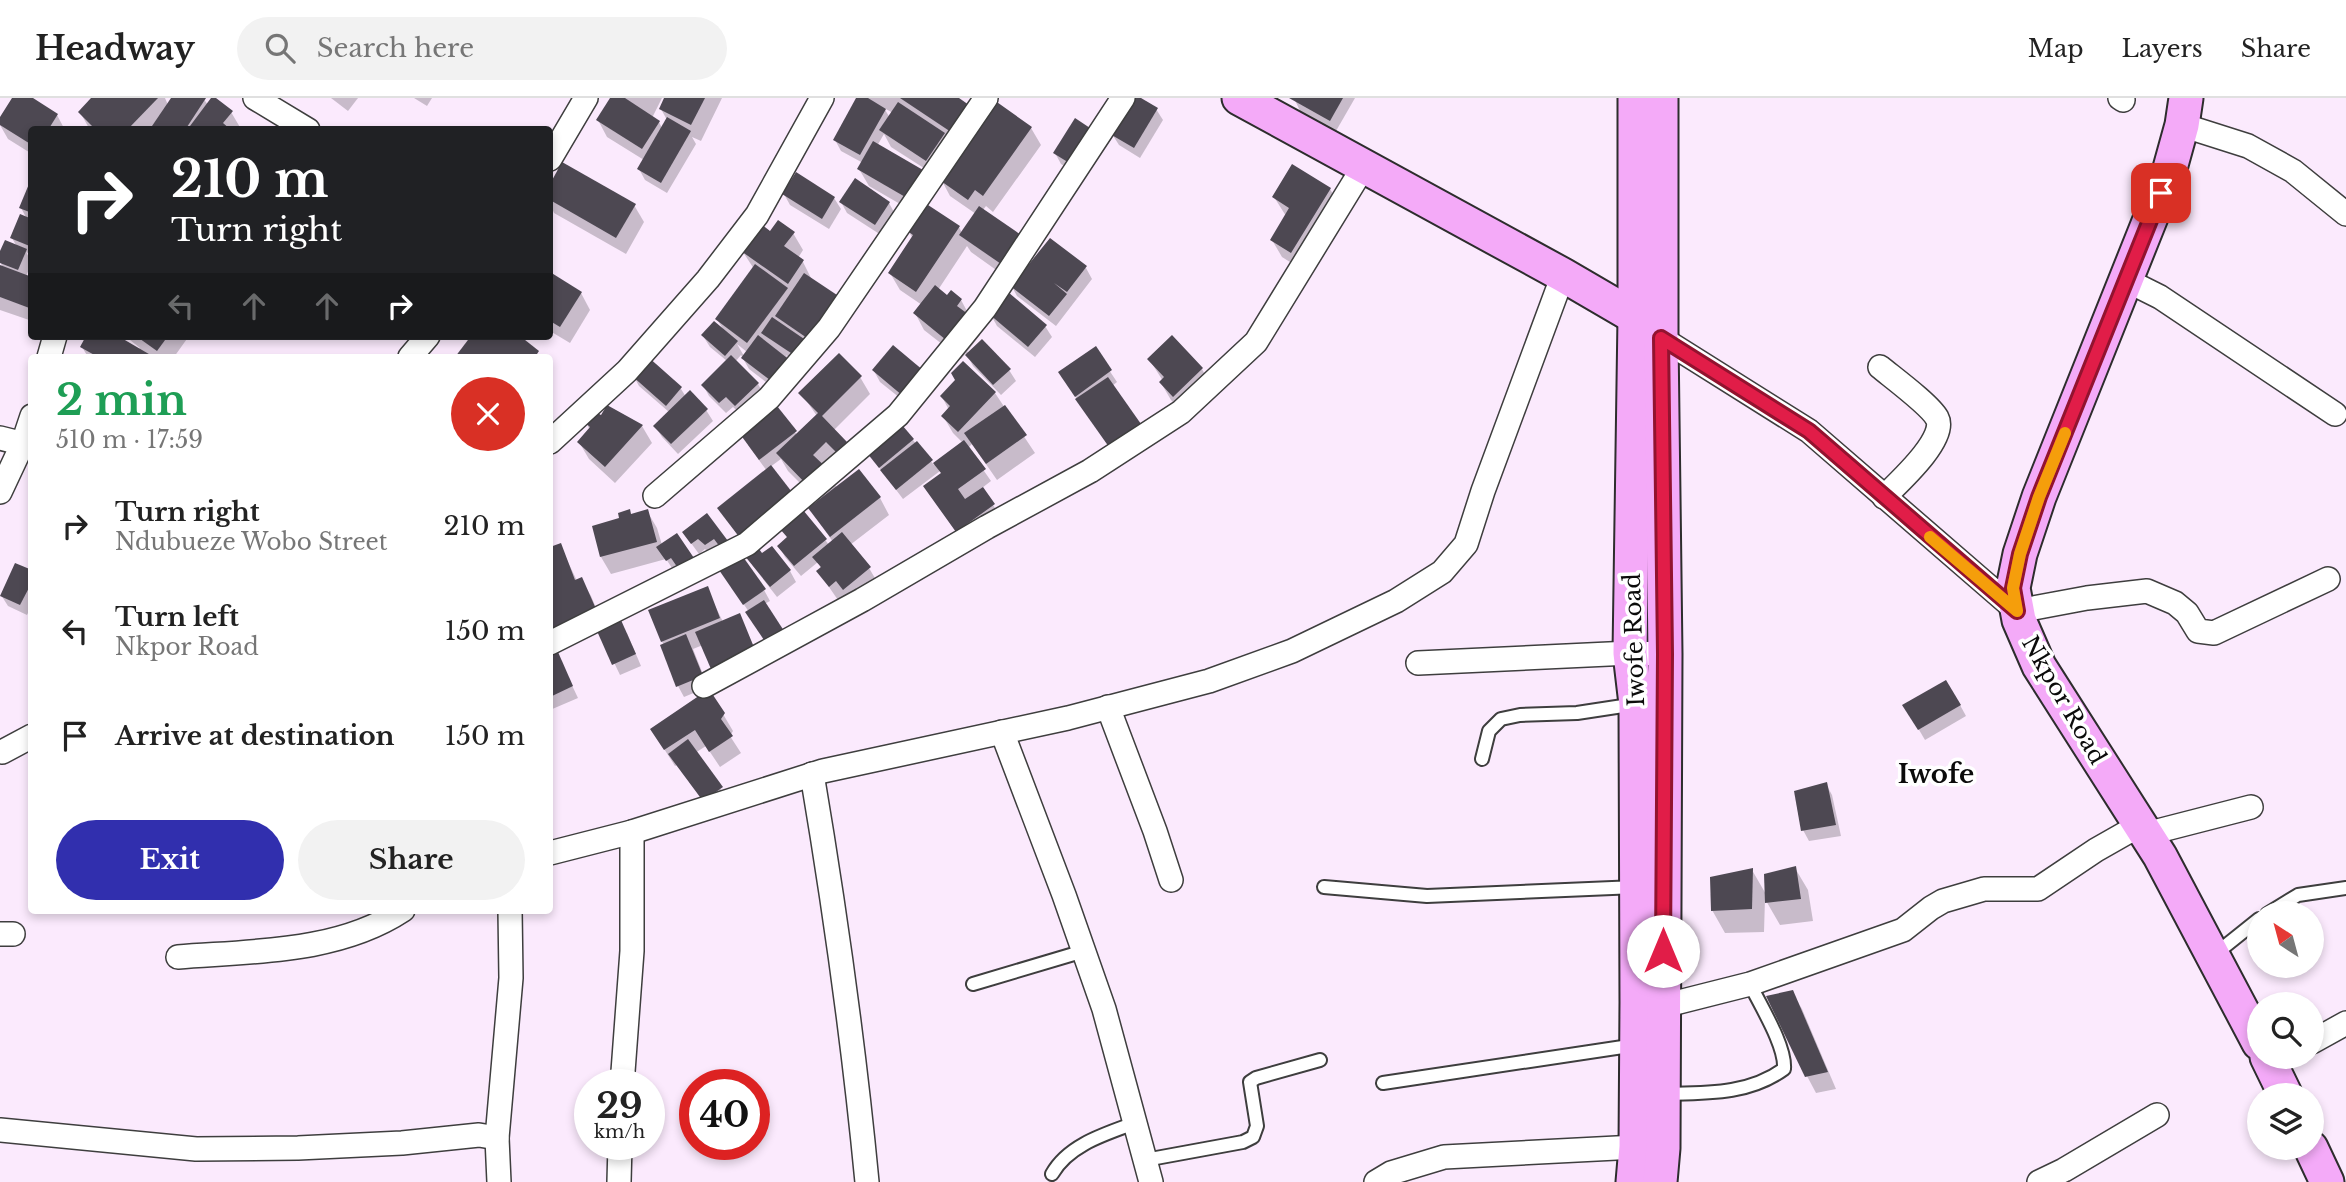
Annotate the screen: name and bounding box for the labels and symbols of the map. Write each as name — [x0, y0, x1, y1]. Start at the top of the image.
pin — [2131, 163, 2191, 223]
street label: Iwofe Road — [1618, 573, 1650, 707]
street label: Nkpor Road — [2016, 631, 2112, 769]
district label: Iwofe — [1898, 758, 1974, 790]
north arrow — [2247, 901, 2324, 978]
position arrow — [1626, 914, 1700, 988]
speed limit sign: 40 — [679, 1069, 770, 1160]

